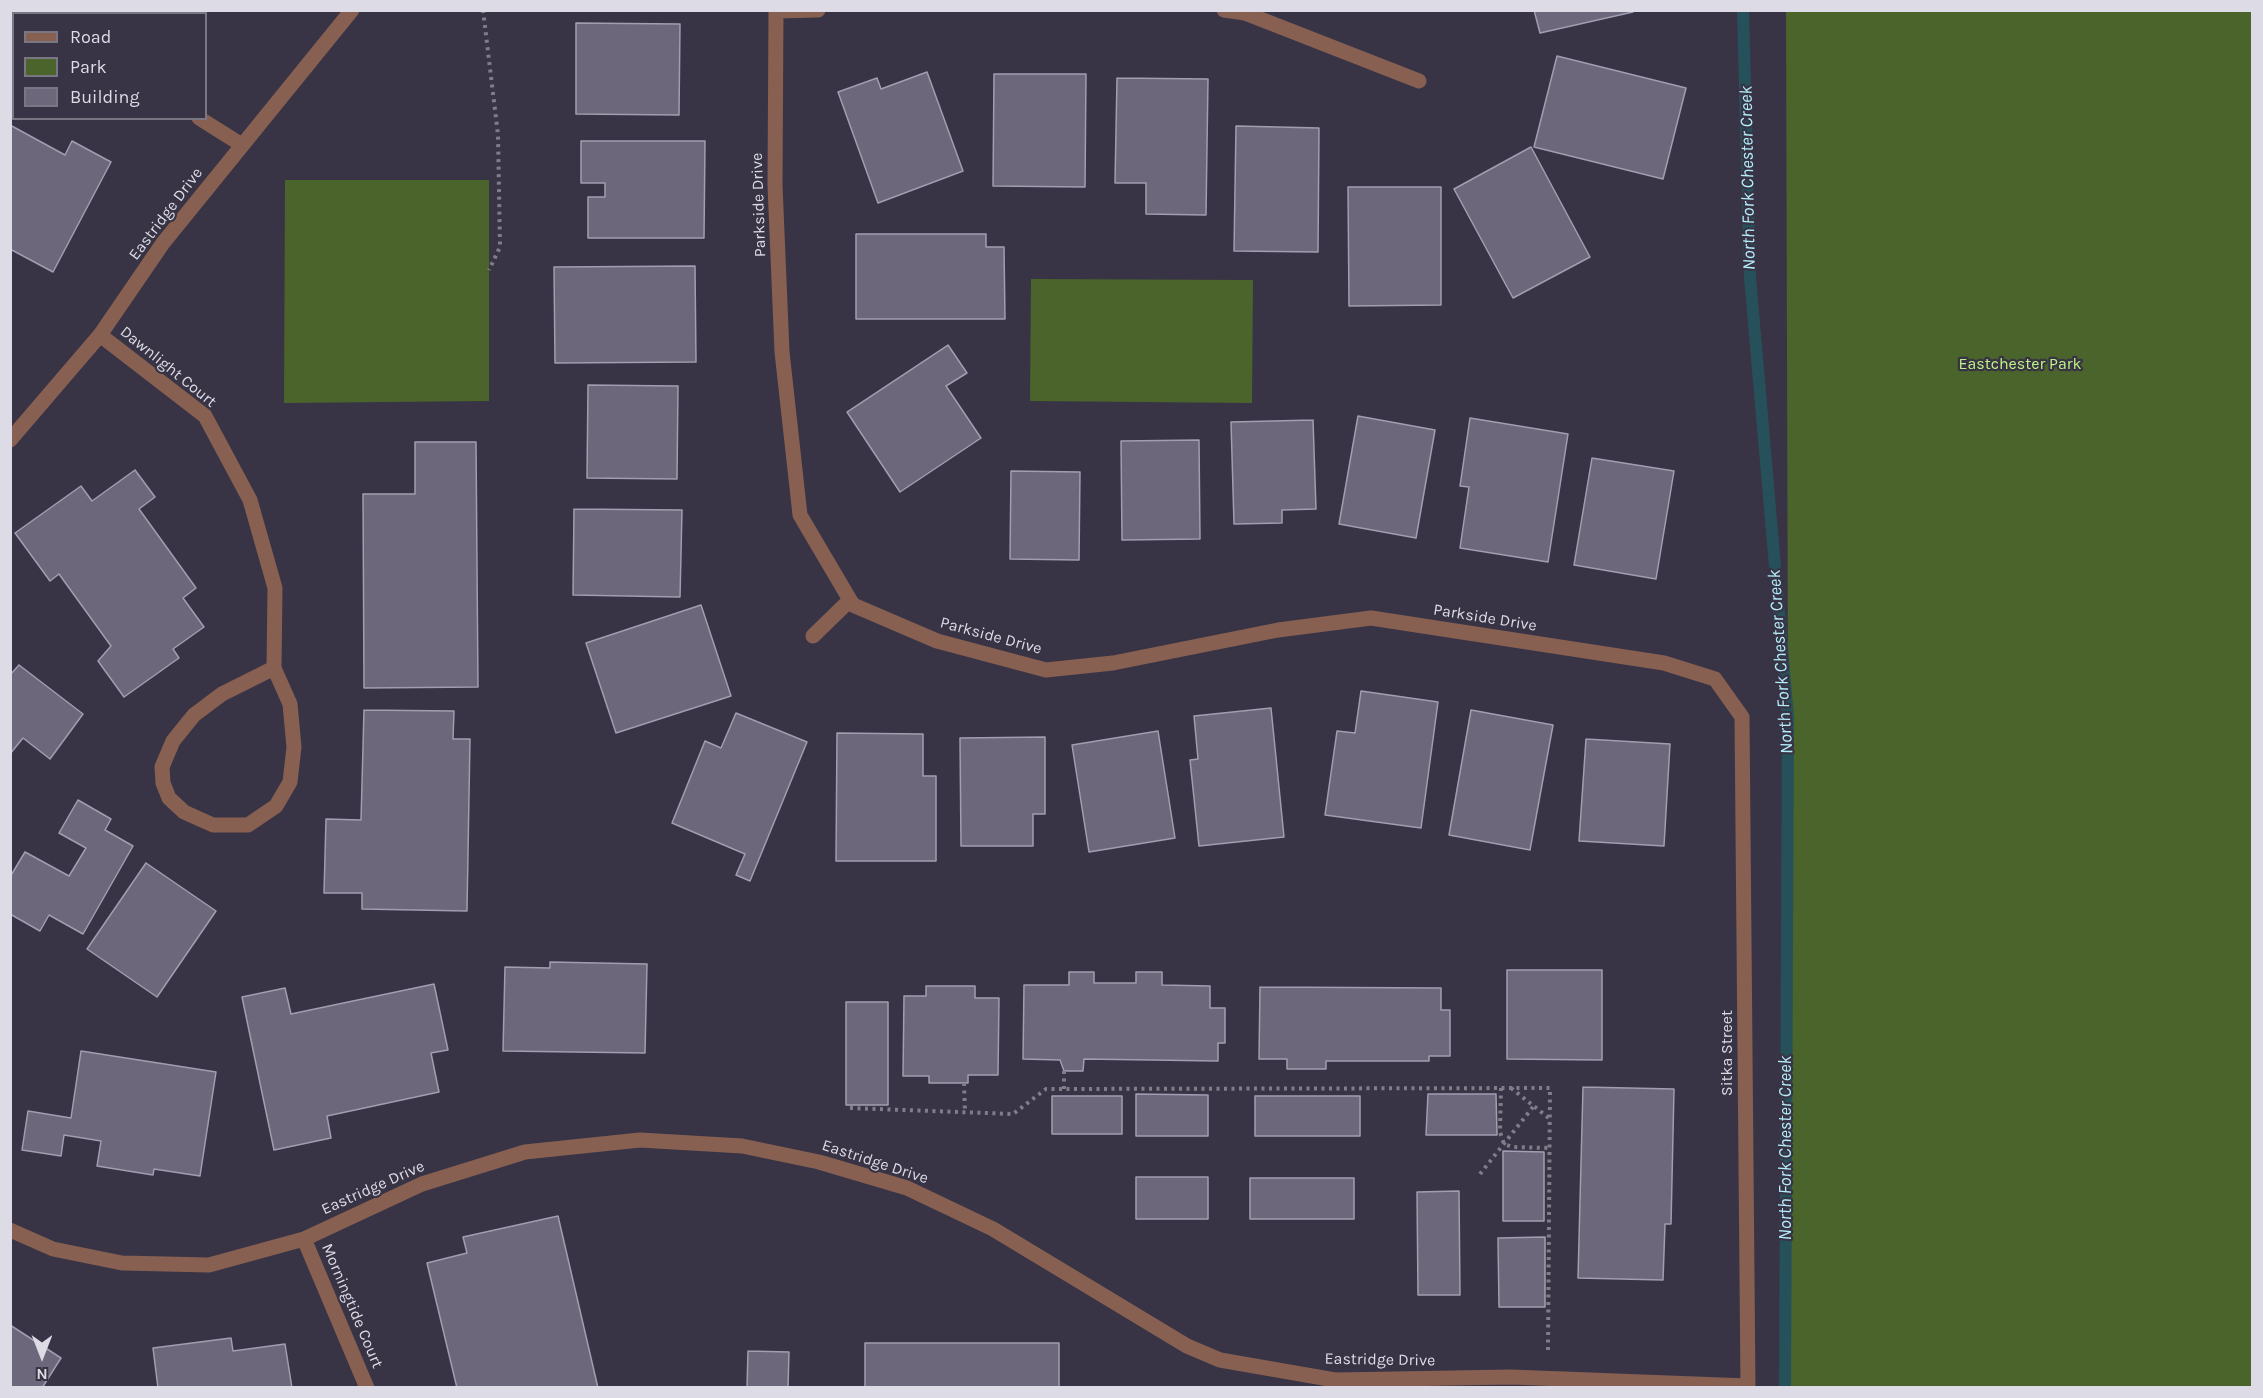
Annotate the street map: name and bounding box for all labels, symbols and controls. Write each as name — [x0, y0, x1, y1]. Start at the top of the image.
legend — [12, 12, 207, 120]
text: Road — [70, 26, 111, 48]
text: Park — [70, 56, 107, 78]
water label: North Fork Chester Creek — [1736, 85, 1760, 271]
text: Building — [70, 86, 140, 108]
street label: Parkside Drive — [748, 152, 770, 258]
street label: Eastridge Drive — [125, 164, 207, 264]
street label: Dawnlight Court — [116, 322, 220, 412]
park label: Eastchester Park — [1958, 354, 2082, 374]
water label: North Fork Chester Creek — [1764, 569, 1798, 755]
street label: Parkside Drive — [1432, 600, 1538, 636]
street label: Parkside Drive — [938, 613, 1044, 659]
street label: Sitka Street — [1717, 1010, 1737, 1096]
water label: North Fork Chester Creek — [1775, 1056, 1797, 1240]
street label: Eastridge Drive — [819, 1136, 931, 1188]
street label: Eastridge Drive — [319, 1157, 427, 1219]
street label: Morningtide Court — [317, 1241, 387, 1371]
north arrow — [12, 1326, 72, 1386]
street label: Eastridge Drive — [1325, 1349, 1435, 1371]
text: N — [36, 1365, 48, 1384]

